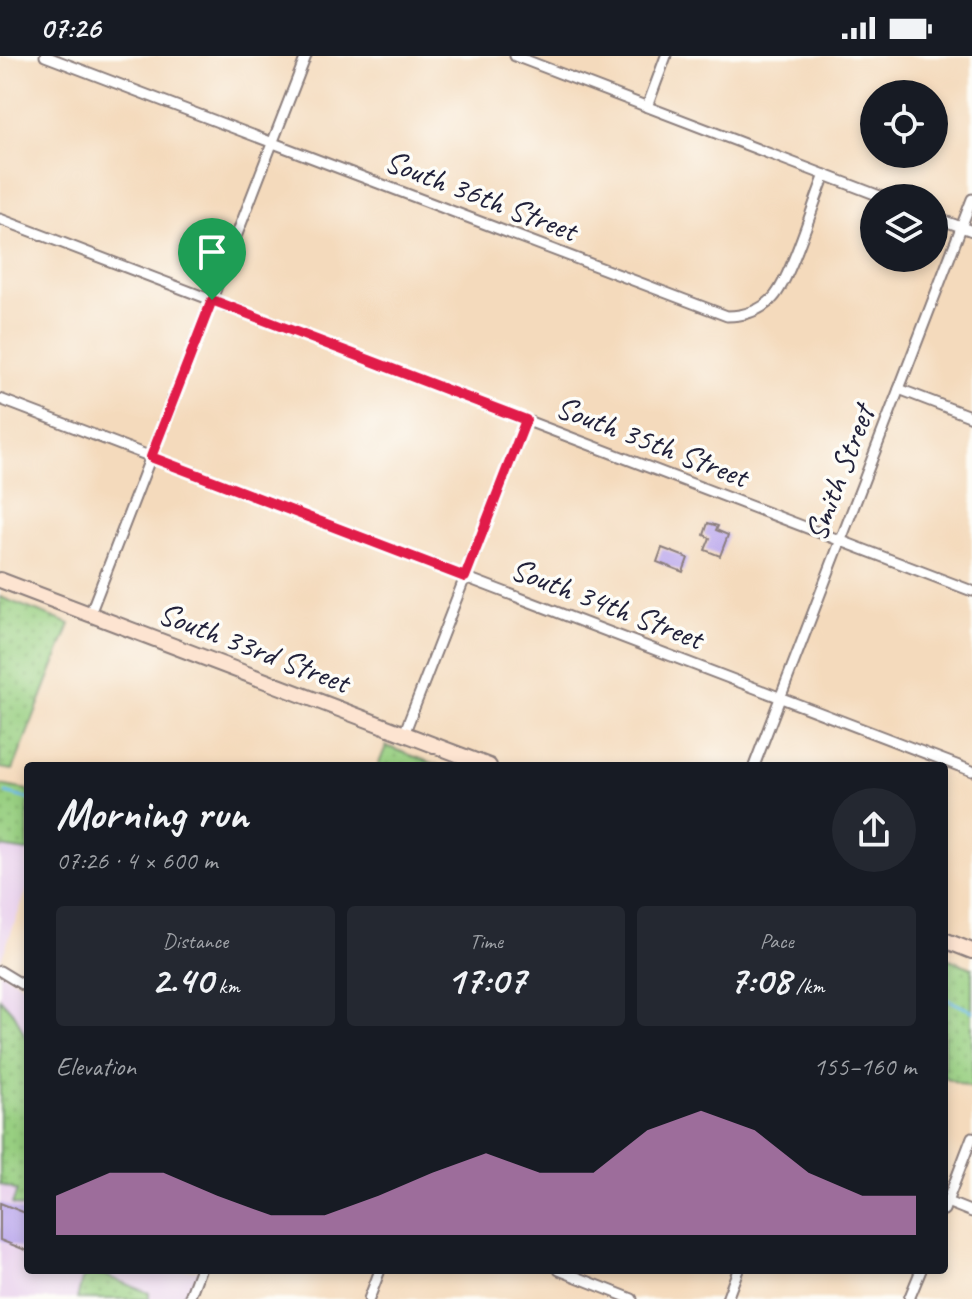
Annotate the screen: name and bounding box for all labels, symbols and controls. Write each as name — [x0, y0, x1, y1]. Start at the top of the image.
text: 07:26 — [40, 9, 100, 47]
map controls — [860, 80, 948, 272]
button: locate — [860, 80, 948, 168]
street label: South 36th Street — [379, 140, 586, 252]
button: layers — [860, 184, 948, 272]
pin — [178, 218, 246, 300]
icon: arrive — [190, 230, 234, 274]
street label: South 35th Street — [550, 386, 757, 498]
street label: Smith Street — [795, 396, 886, 547]
street label: South 34th Street — [505, 548, 712, 660]
street label: South 33rd Street — [153, 592, 358, 704]
text: Morning run — [56, 786, 248, 841]
button: share — [832, 788, 916, 872]
text: 07:26 · 4 × 600 m — [56, 844, 217, 877]
text: Distance — [163, 927, 228, 955]
text: Time — [469, 927, 503, 955]
text: Pace — [760, 927, 794, 955]
text: 2.40 — [151, 955, 213, 1005]
text: 17:07 — [446, 955, 526, 1005]
text: 7:08 — [729, 955, 791, 1005]
text: km — [213, 972, 240, 1000]
text: /km — [791, 972, 825, 1000]
text: Elevation — [56, 1050, 136, 1083]
text: 155–160 m — [813, 1050, 916, 1083]

